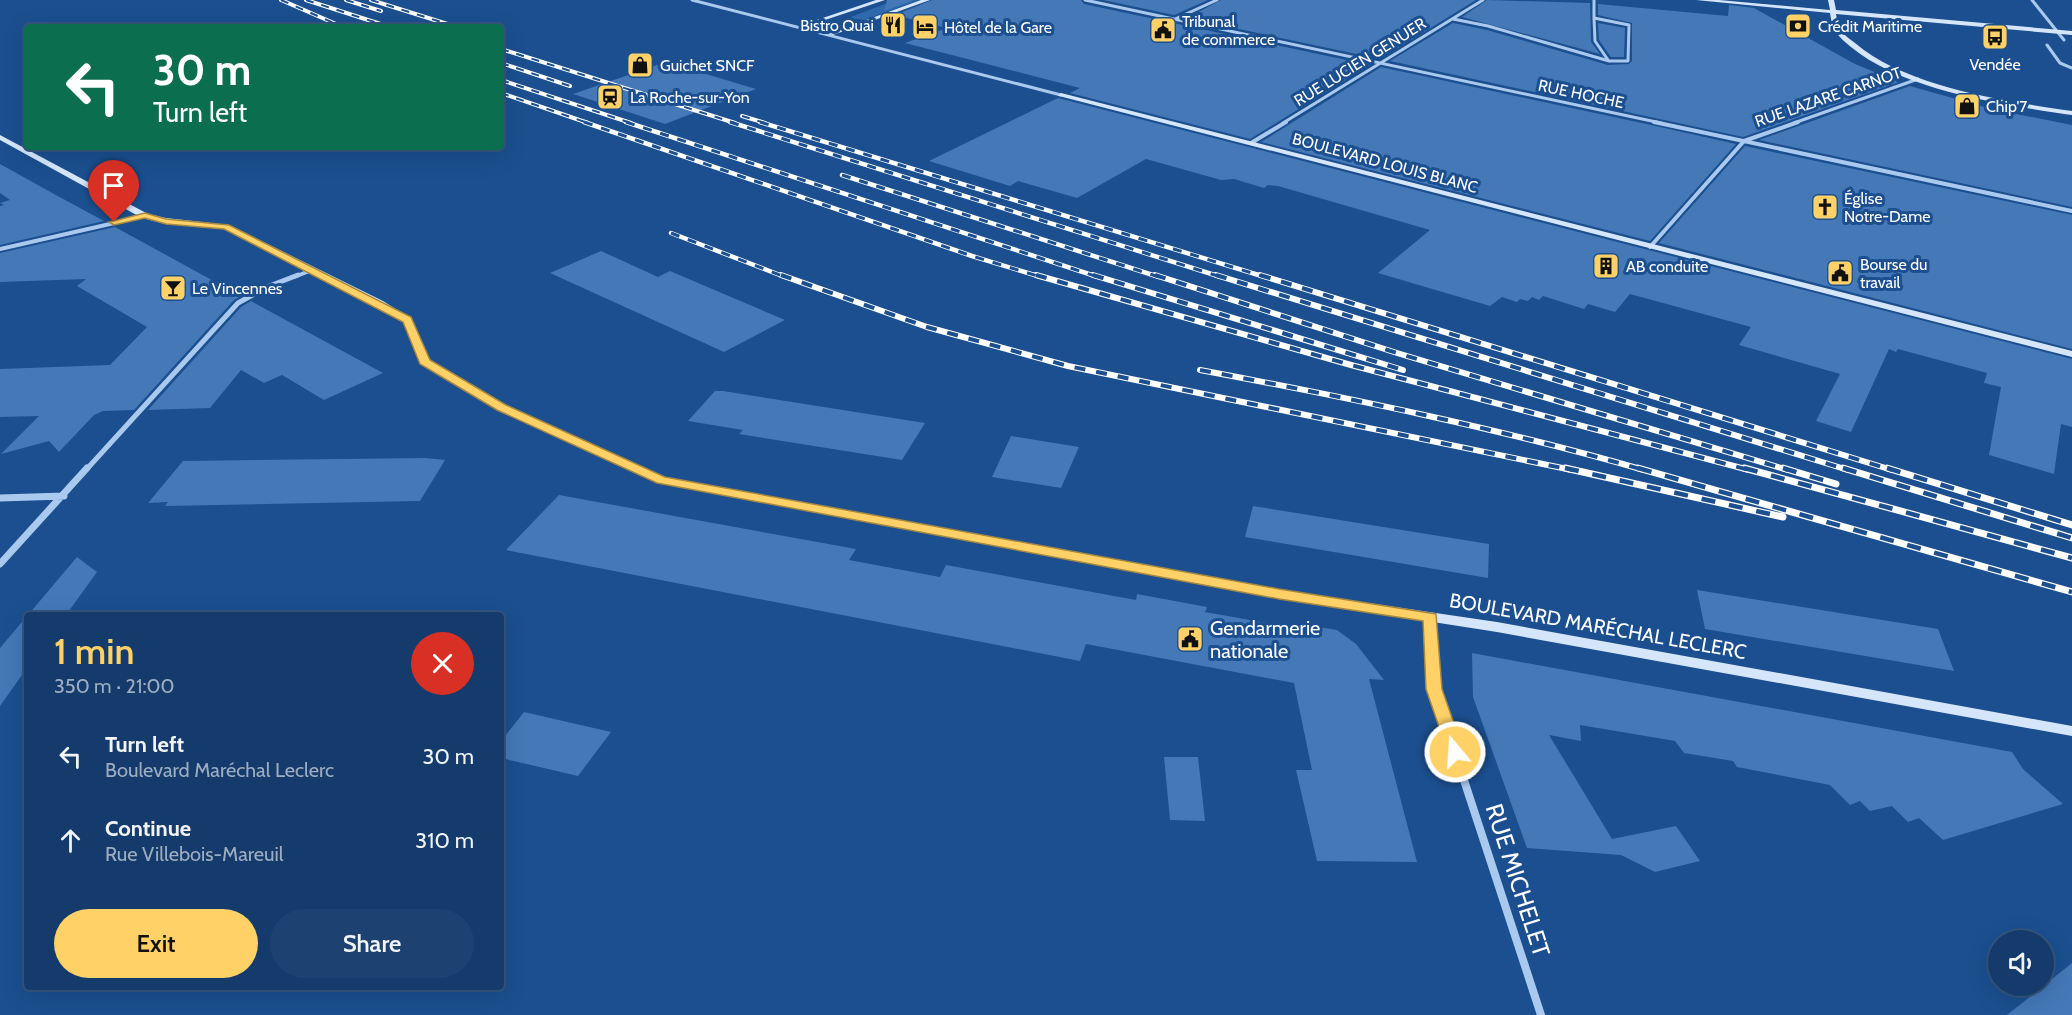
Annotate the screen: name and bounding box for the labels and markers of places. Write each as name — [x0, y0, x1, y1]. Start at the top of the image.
restaurant icon: Bistro Quai — [878, 10, 908, 40]
bank icon: Crédit Maritime — [1783, 11, 1813, 41]
hotel icon: Hôtel de la Gare — [910, 12, 940, 42]
place label: Tribunal de commerce — [1182, 12, 1275, 49]
public building icon: Tribunal de commerce — [1148, 15, 1178, 45]
place label: Bistro Quai — [800, 16, 874, 35]
place label: Crédit Maritime — [1818, 17, 1922, 36]
place label: Hôtel de la Gare — [944, 18, 1052, 37]
bus stop icon: Vendée — [1980, 22, 2010, 52]
shop icon: Guichet SNCF — [625, 50, 655, 80]
place label: Vendée — [1969, 55, 2021, 74]
place label: Guichet SNCF — [660, 56, 755, 75]
station icon: La Roche-sur-Yon — [595, 82, 625, 112]
place label: La Roche-sur-Yon — [630, 88, 750, 107]
shop icon: Chip'7 — [1952, 91, 1982, 121]
place label: Chip'7 — [1986, 97, 2027, 116]
pin — [88, 160, 139, 222]
place label: Église Notre-Dame — [1844, 189, 1930, 226]
church icon: Église Notre-Dame — [1810, 192, 1840, 222]
building icon: AB conduite — [1591, 251, 1621, 281]
place label: Bourse du travail — [1860, 255, 1927, 292]
place label: AB conduite — [1626, 257, 1708, 276]
public building icon: Bourse du travail — [1825, 258, 1855, 288]
bar icon: Le Vincennes — [158, 273, 188, 303]
place label: Le Vincennes — [192, 279, 283, 298]
place label: Gendarmerie nationale — [1210, 616, 1320, 663]
public building icon: Gendarmerie nationale — [1175, 624, 1205, 654]

